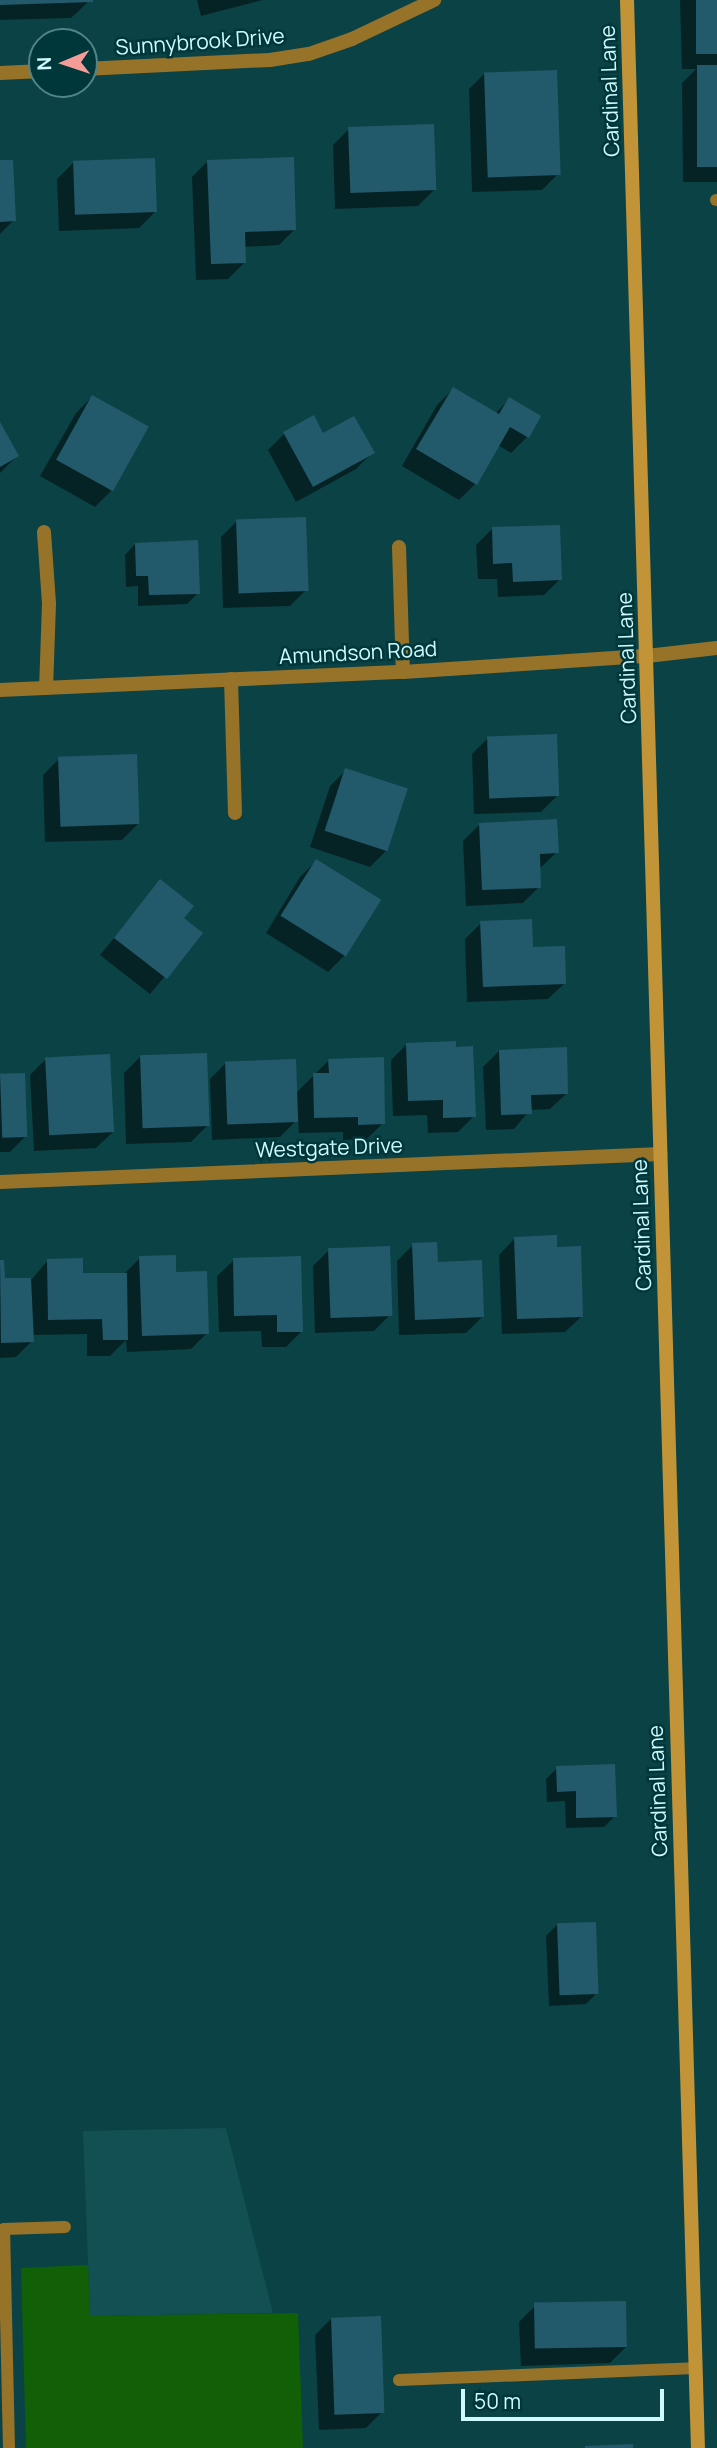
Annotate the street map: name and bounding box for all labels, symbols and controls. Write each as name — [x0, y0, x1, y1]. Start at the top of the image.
street label: Sunnybrook Drive — [115, 23, 285, 59]
street label: Cardinal Lane — [594, 25, 624, 157]
north arrow — [28, 28, 98, 98]
text: N — [31, 56, 57, 71]
street label: Cardinal Lane — [611, 592, 641, 724]
street label: Amundson Road — [278, 635, 438, 669]
street label: Westgate Drive — [255, 1132, 403, 1162]
street label: Cardinal Lane — [626, 1159, 656, 1291]
street label: Cardinal Lane — [642, 1725, 672, 1857]
scale bar — [465, 2374, 668, 2418]
text: 50 m — [474, 2387, 521, 2415]

